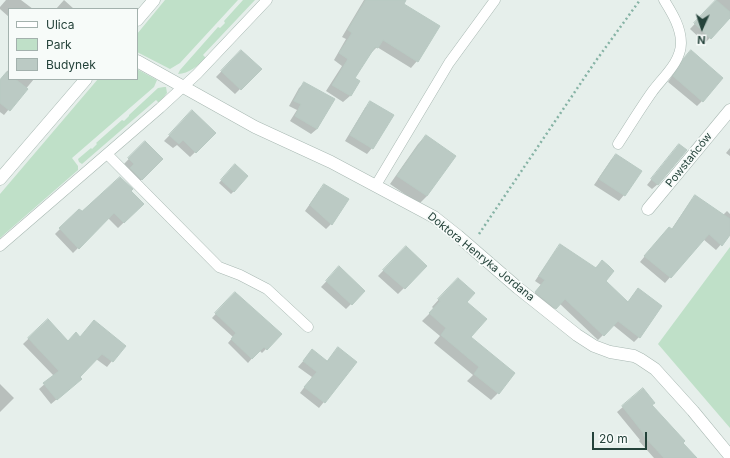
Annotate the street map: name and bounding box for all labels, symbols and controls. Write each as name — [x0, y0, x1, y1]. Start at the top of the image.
legend — [8, 8, 138, 80]
north arrow — [682, 8, 722, 48]
text: Ulica — [46, 17, 74, 32]
text: N — [697, 33, 706, 47]
text: Park — [46, 37, 72, 52]
text: Budynek — [46, 57, 96, 72]
street label: Powstańców — [663, 130, 715, 190]
street label: Doktora Henryka Jordana — [425, 210, 537, 304]
scale bar — [594, 424, 649, 450]
text: 20 m — [599, 431, 628, 446]

